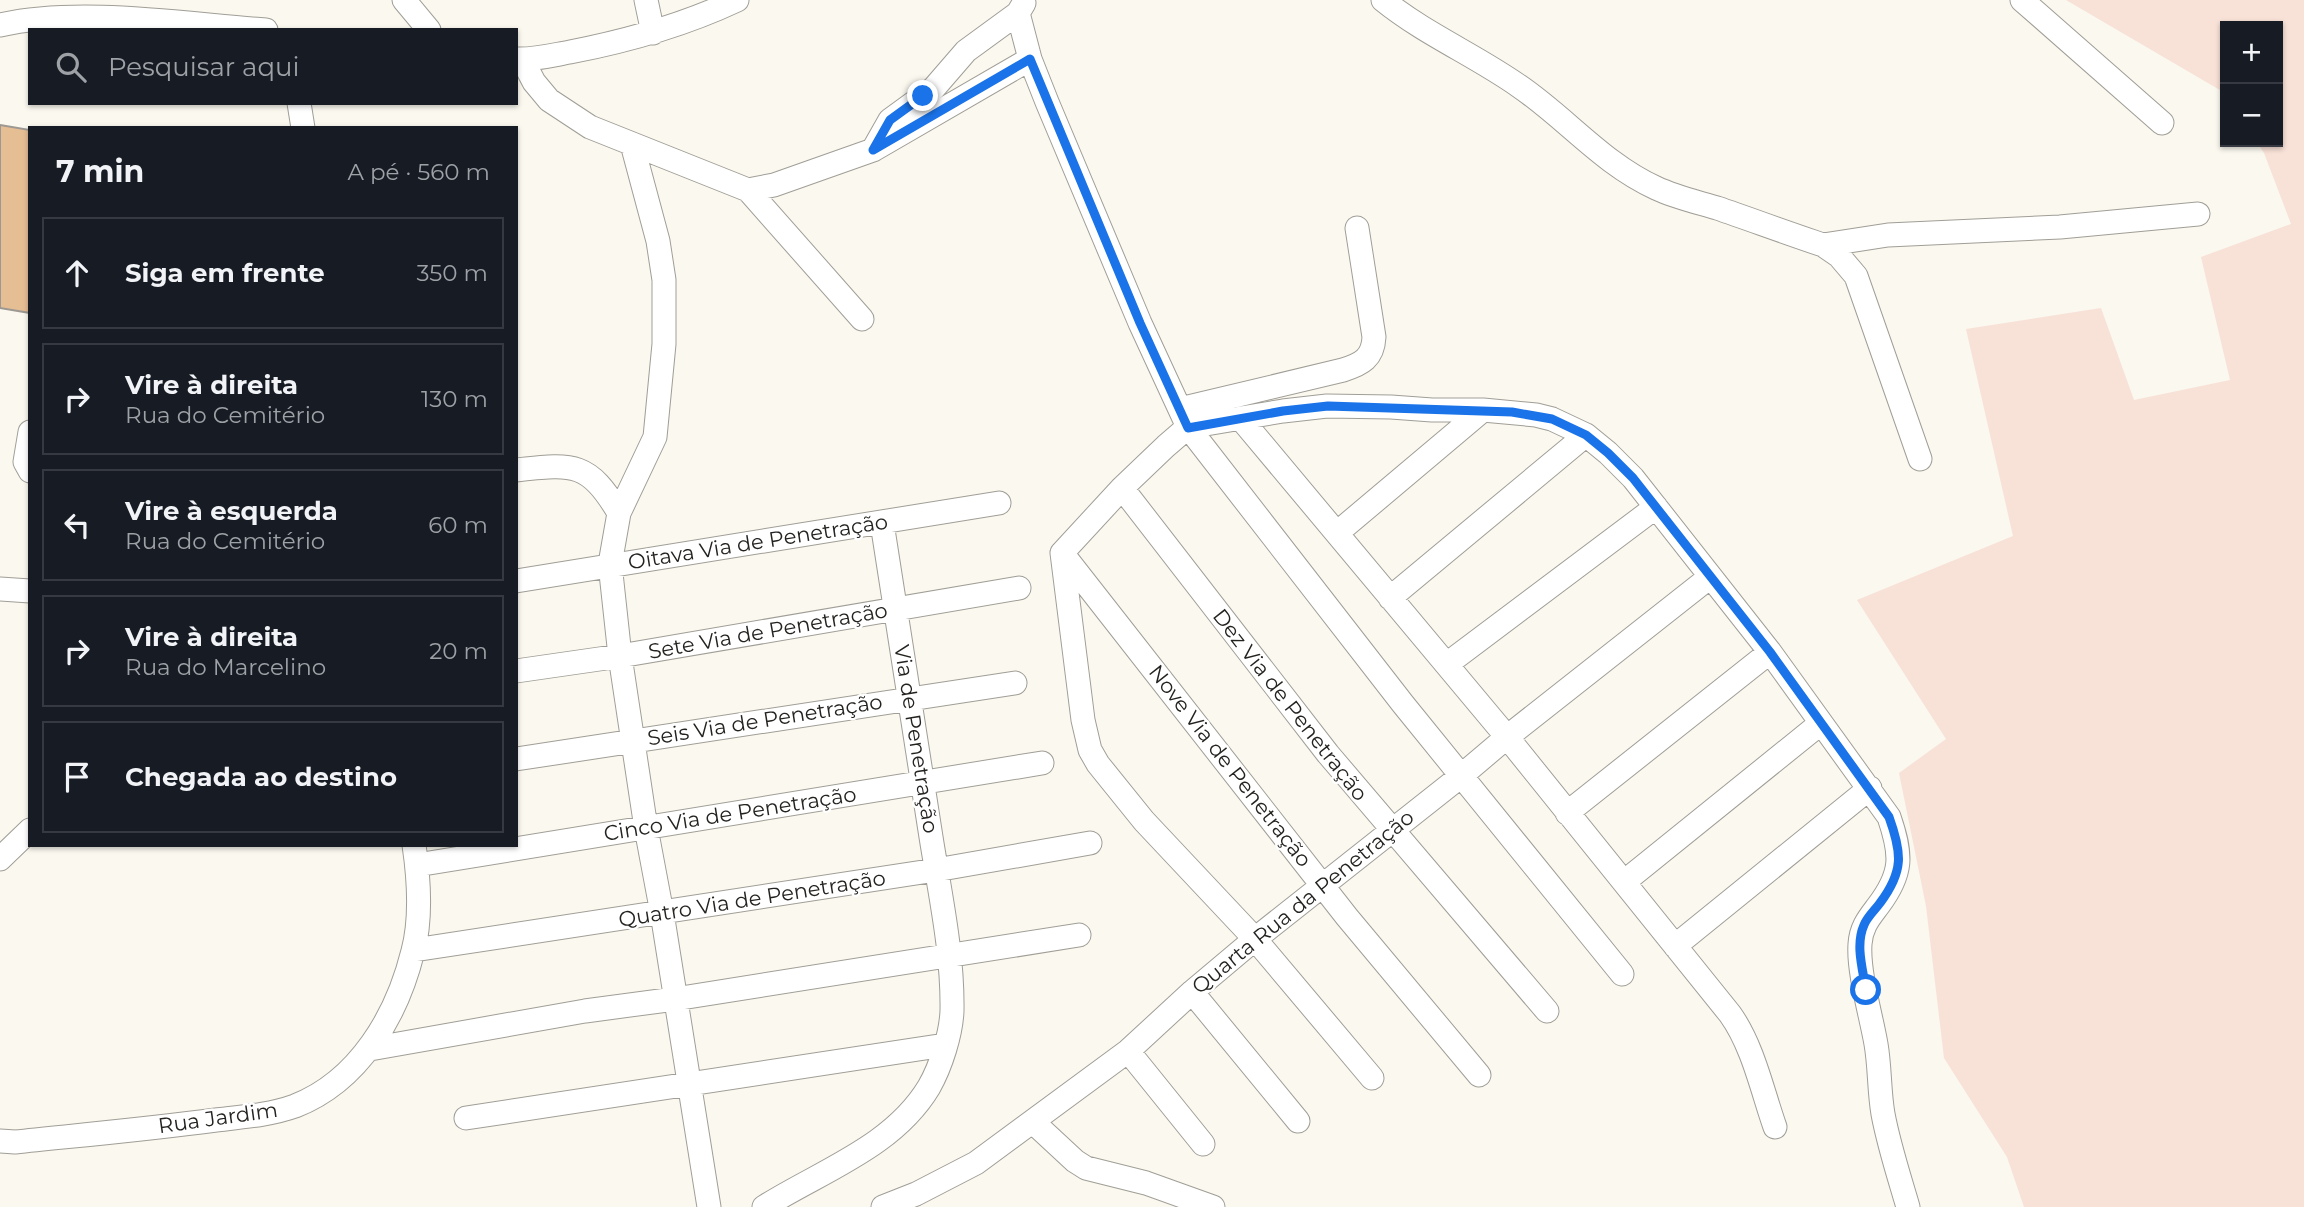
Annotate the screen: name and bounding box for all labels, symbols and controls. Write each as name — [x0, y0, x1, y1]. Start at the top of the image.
map controls — [2220, 21, 2283, 147]
button: + — [2220, 21, 2283, 84]
search box — [28, 28, 518, 105]
icon: search — [52, 48, 90, 86]
text: Pesquisar aqui — [108, 51, 300, 83]
route end — [907, 80, 938, 111]
button: − — [2220, 84, 2283, 147]
text: 7 min — [56, 153, 144, 190]
text: A pé · 560 m — [347, 158, 490, 186]
icon: ahead — [58, 254, 96, 292]
text: Siga em frente — [125, 257, 325, 289]
text: 350 m — [417, 259, 488, 287]
text: Vire à direita — [125, 369, 298, 401]
icon: right — [58, 380, 96, 418]
text: 130 m — [421, 385, 488, 413]
text: Rua do Cemitério — [125, 401, 325, 429]
text: Vire à esquerda — [125, 495, 338, 527]
icon: left — [58, 506, 96, 544]
street label: Oitava Via de Penetração — [626, 509, 890, 574]
text: 60 m — [428, 511, 488, 539]
text: Rua do Cemitério — [125, 527, 325, 555]
street label: Sete Via de Penetração — [646, 597, 889, 664]
street label: Dez Via de Penetração — [1208, 604, 1373, 806]
text: Vire à direita — [125, 621, 298, 653]
icon: right — [58, 632, 96, 670]
text: 20 m — [429, 637, 488, 665]
street label: Via de Penetração — [889, 643, 944, 835]
text: Rua do Marcelino — [125, 653, 326, 681]
street label: Nove Via de Penetração — [1144, 660, 1317, 872]
street label: Seis Via de Penetração — [646, 689, 884, 750]
icon: arrive — [58, 758, 96, 796]
text: Chegada ao destino — [125, 761, 397, 793]
street label: Cinco Via de Penetração — [602, 781, 858, 846]
street label: Quarta Rua da Penetração — [1187, 804, 1419, 999]
street label: Quatro Via de Penetração — [617, 865, 887, 932]
route start — [1850, 974, 1881, 1005]
street label: Rua Jardim — [157, 1097, 279, 1138]

